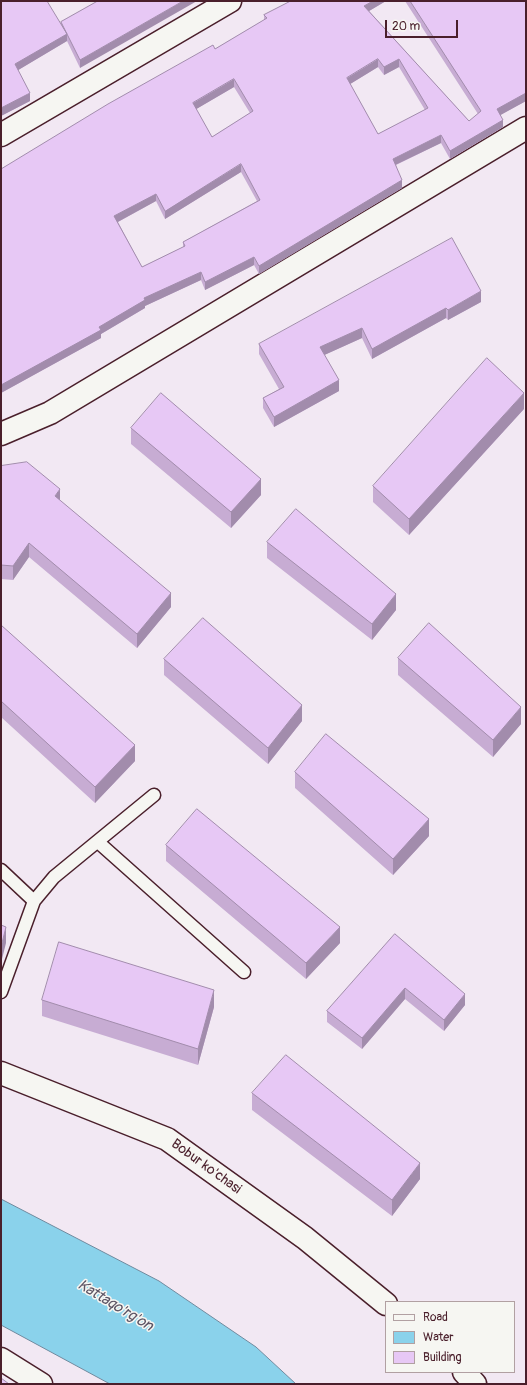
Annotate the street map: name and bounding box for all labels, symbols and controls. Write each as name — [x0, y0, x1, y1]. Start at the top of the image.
scale bar — [387, 12, 460, 38]
text: 20 m — [392, 19, 420, 34]
street label: Bobur ko'chasi — [168, 1136, 244, 1198]
water label: Kattaqo'rg'on — [74, 1276, 156, 1336]
legend — [385, 1301, 515, 1373]
text: Road — [423, 1310, 448, 1325]
text: Water — [423, 1330, 454, 1345]
text: Building — [423, 1350, 462, 1365]

